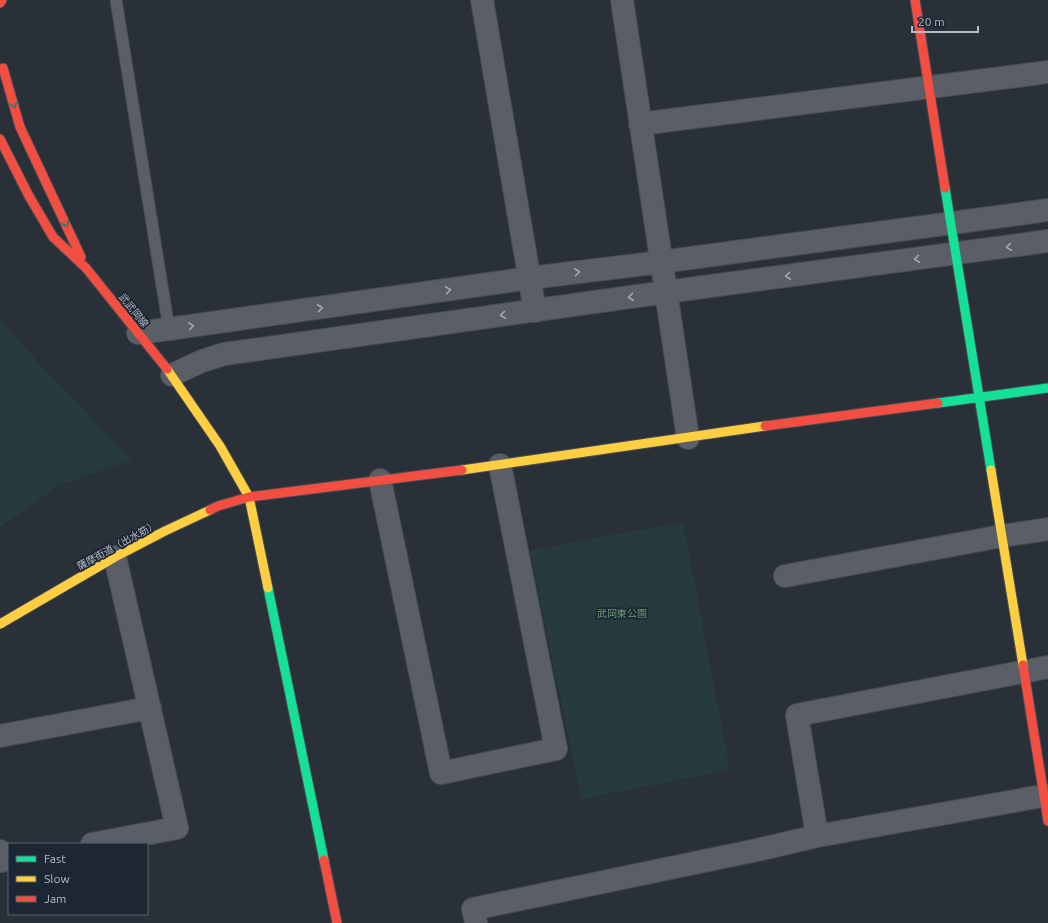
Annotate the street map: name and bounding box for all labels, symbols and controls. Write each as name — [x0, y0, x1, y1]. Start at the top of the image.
scale bar — [912, 8, 978, 34]
text: 20 m — [918, 15, 945, 28]
one-way arrow — [9, 101, 18, 108]
one-way arrow — [61, 220, 69, 228]
one-way arrow — [1006, 242, 1012, 251]
one-way arrow — [914, 254, 920, 263]
one-way arrow — [574, 268, 580, 277]
one-way arrow — [785, 271, 791, 280]
one-way arrow — [445, 286, 451, 295]
street label: 武武岡線 — [117, 291, 150, 329]
one-way arrow — [628, 292, 635, 301]
one-way arrow — [316, 304, 323, 313]
one-way arrow — [500, 310, 506, 319]
one-way arrow — [188, 322, 194, 331]
street label: 薩摩街道（出水筋） — [75, 519, 159, 572]
park label: 武岡東公園 — [597, 608, 647, 619]
legend — [8, 843, 148, 915]
text: Fast — [44, 852, 66, 865]
text: Slow — [44, 872, 70, 885]
text: Jam — [44, 892, 66, 905]

